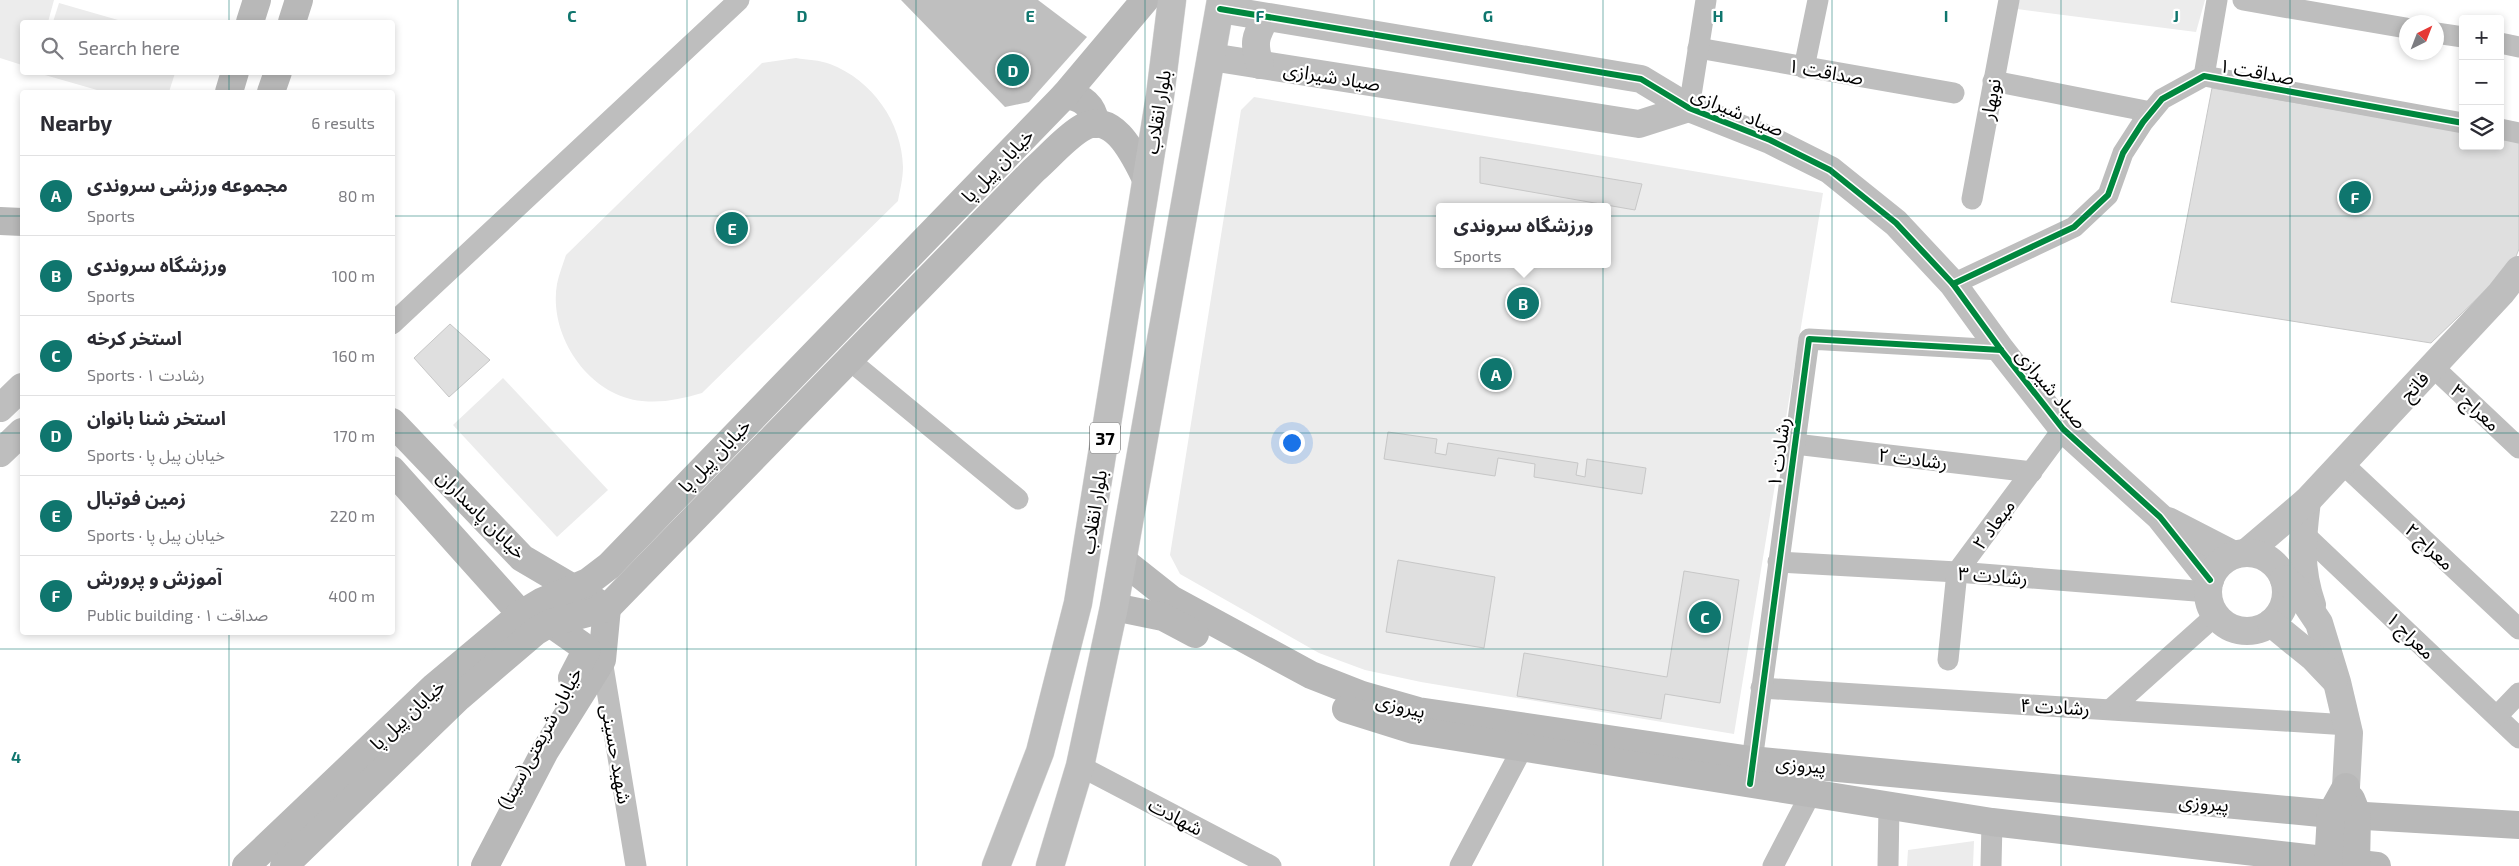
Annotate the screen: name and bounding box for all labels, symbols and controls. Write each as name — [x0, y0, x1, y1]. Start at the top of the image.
text: C — [567, 6, 577, 25]
text: D — [797, 6, 808, 25]
text: E — [1025, 6, 1035, 25]
text: F — [1256, 6, 1265, 25]
text: G — [1483, 6, 1493, 25]
text: H — [1712, 6, 1724, 25]
text: I — [1944, 6, 1948, 25]
text: J — [2173, 6, 2179, 25]
north arrow — [2399, 15, 2444, 60]
map controls — [2459, 15, 2504, 150]
button: + — [2459, 15, 2504, 60]
search box — [20, 20, 395, 75]
icon: search — [38, 34, 66, 62]
text: Search here — [78, 36, 180, 59]
pin: D — [997, 51, 1029, 89]
street label: صداقت ۱ — [1786, 53, 1866, 89]
street label: صداقت ۱ — [2217, 53, 2297, 89]
street label: صیاد شیرازی — [1282, 57, 1382, 96]
button: − — [2459, 60, 2504, 105]
street label: بلوار انقلاب — [1139, 68, 1176, 156]
street label: نوبهار — [1975, 77, 2006, 123]
street label: صیاد شیرازی — [1688, 81, 1788, 142]
button: layers — [2459, 105, 2504, 150]
text: Nearby — [40, 110, 112, 135]
text: 6 results — [311, 113, 375, 132]
street label: خیابان پیل پا — [956, 123, 1039, 208]
text: مجموعه ورزشی سروندی — [87, 173, 288, 196]
pin: F — [2339, 178, 2371, 216]
text: A — [51, 186, 61, 205]
text: 80 m — [338, 186, 375, 205]
popup — [1436, 203, 1611, 268]
text: Sports — [87, 206, 135, 225]
pin: E — [716, 209, 748, 247]
text: ورزشگاه سروندی — [1454, 213, 1593, 236]
text: Sports — [1454, 246, 1502, 265]
text: ورزشگاه سروندی — [87, 253, 227, 276]
text: B — [51, 266, 61, 285]
text: 100 m — [332, 266, 375, 285]
pin: B — [1507, 284, 1539, 322]
text: Sports — [87, 286, 135, 305]
text: استخر کرخه — [87, 326, 182, 349]
street label: صیاد شیرازی — [2011, 343, 2092, 434]
text: C — [51, 346, 61, 365]
text: 160 m — [332, 346, 375, 365]
pin: A — [1480, 355, 1512, 393]
text: Sports · رشادت ۱ — [87, 365, 205, 384]
street label: فاتح — [2395, 366, 2436, 408]
street label: معراج ۳ — [2445, 379, 2505, 438]
text: استخر شنا بانوان — [87, 406, 226, 429]
street label: خیابان پیل پا — [673, 413, 756, 498]
street label: رشادت ۱ — [1762, 416, 1795, 488]
road number: 37 — [1090, 422, 1120, 453]
text: D — [51, 426, 61, 445]
text: 170 m — [333, 426, 375, 445]
your location — [1279, 430, 1305, 456]
street label: رشادت ۲ — [1877, 442, 1949, 475]
text: Sports · خیابان پیل پا — [87, 445, 225, 464]
street label: خیابان پاسداران — [431, 465, 531, 565]
street label: بلوار انقلاب — [1075, 468, 1112, 556]
text: زمین فوتبال — [87, 486, 186, 509]
street label: میعاد ۲ — [1967, 494, 2019, 554]
text: E — [51, 506, 61, 525]
text: 220 m — [330, 506, 375, 525]
street label: معراج ۲ — [2399, 518, 2459, 577]
text: Sports · خیابان پیل پا — [87, 525, 225, 544]
street label: رشادت ۳ — [1957, 561, 2029, 590]
text: آموزش و پرورش — [87, 566, 222, 589]
text: F — [52, 586, 60, 605]
text: 400 m — [328, 586, 375, 605]
pin: C — [1689, 598, 1721, 636]
text: Public building · صداقت ۱ — [87, 605, 268, 624]
street label: معراج ۱ — [2380, 606, 2440, 666]
street label: خیابان شریعتی(سینا) — [492, 663, 587, 814]
street label: خیابان پیل پا — [365, 674, 451, 756]
street label: پیروزی — [1373, 688, 1428, 724]
street label: رشادت ۴ — [2019, 693, 2090, 720]
street label: شهید حسینی — [596, 702, 637, 806]
text: 4 — [11, 747, 21, 766]
street label: پیروزی — [1775, 750, 1827, 780]
street label: پیروزی — [2178, 788, 2230, 818]
street label: شهادت — [1145, 792, 1207, 840]

